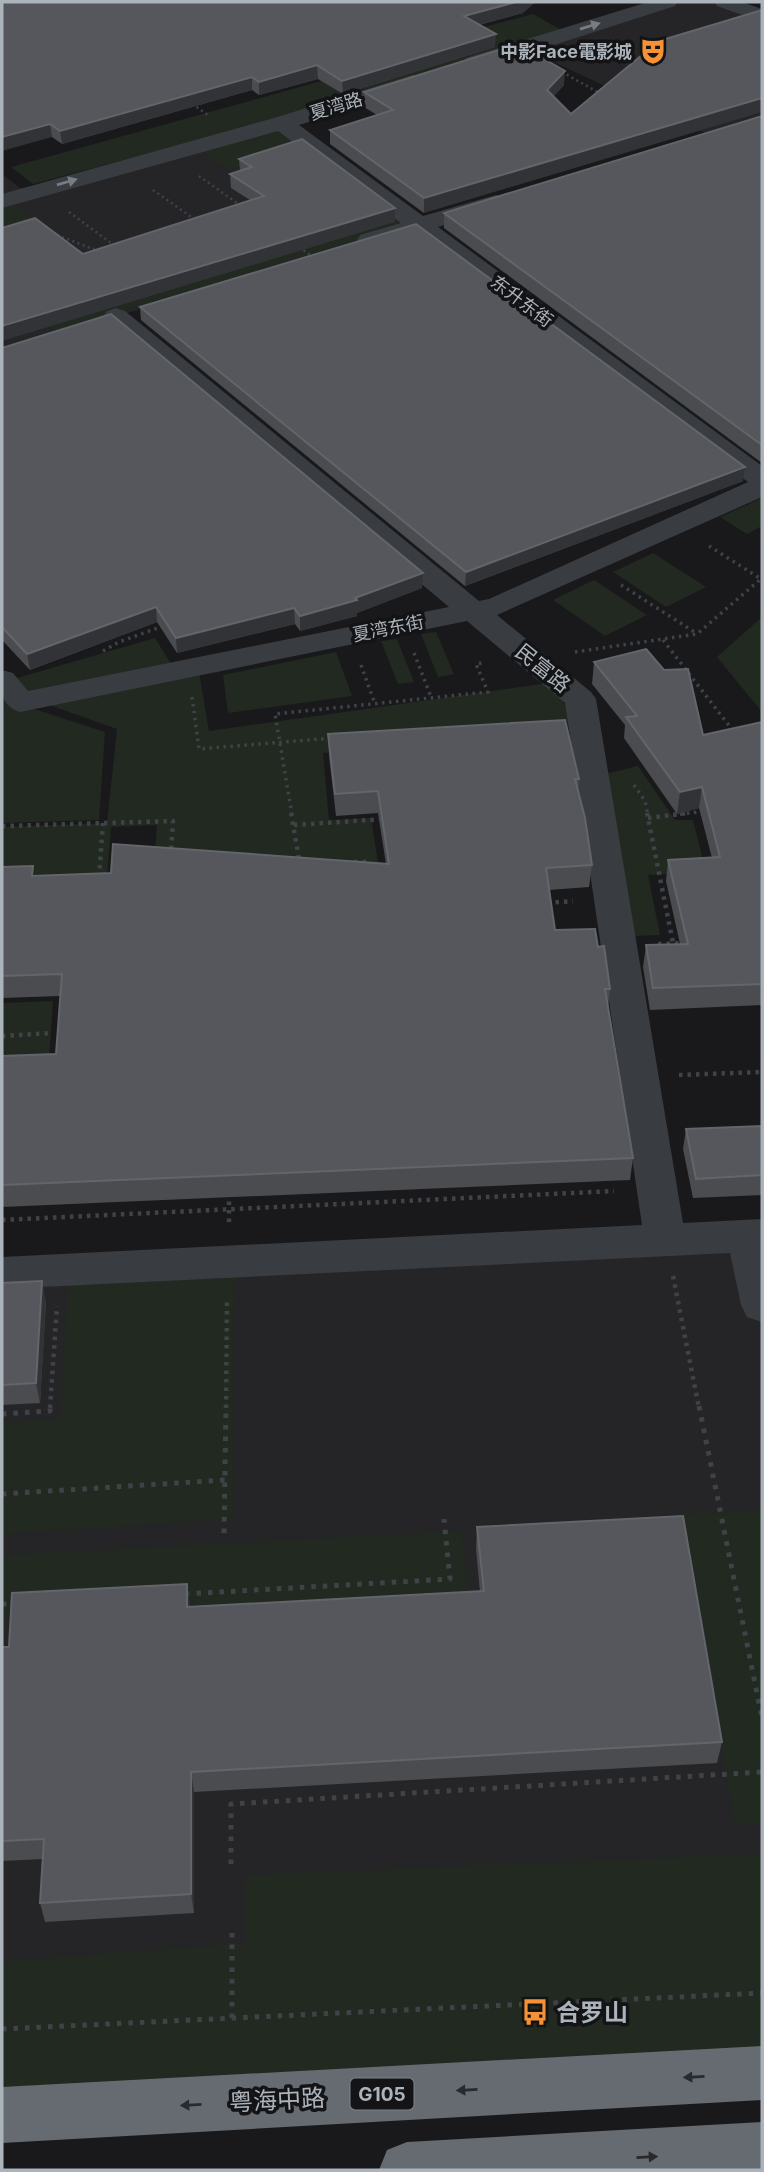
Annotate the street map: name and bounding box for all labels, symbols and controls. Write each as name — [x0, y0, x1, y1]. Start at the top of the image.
one-way arrow — [580, 20, 601, 31]
theatre icon: 中影Face電影城 — [638, 36, 668, 66]
place label: 中影Face電影城 — [500, 41, 632, 62]
street label: 夏湾路 — [307, 88, 365, 124]
one-way arrow — [57, 176, 79, 187]
street label: 东升东街 — [487, 271, 557, 331]
street label: 夏湾东街 — [351, 611, 425, 645]
street label: 民富路 — [511, 638, 575, 698]
bus stop icon: 合罗山 — [520, 1997, 550, 2027]
place label: 合罗山 — [556, 1998, 628, 2027]
one-way arrow — [683, 2072, 705, 2083]
road number: G105 — [350, 2078, 414, 2110]
street label: 粤海中路 — [228, 2083, 326, 2117]
one-way arrow — [456, 2084, 478, 2095]
one-way arrow — [180, 2100, 202, 2111]
one-way arrow — [636, 2151, 658, 2162]

